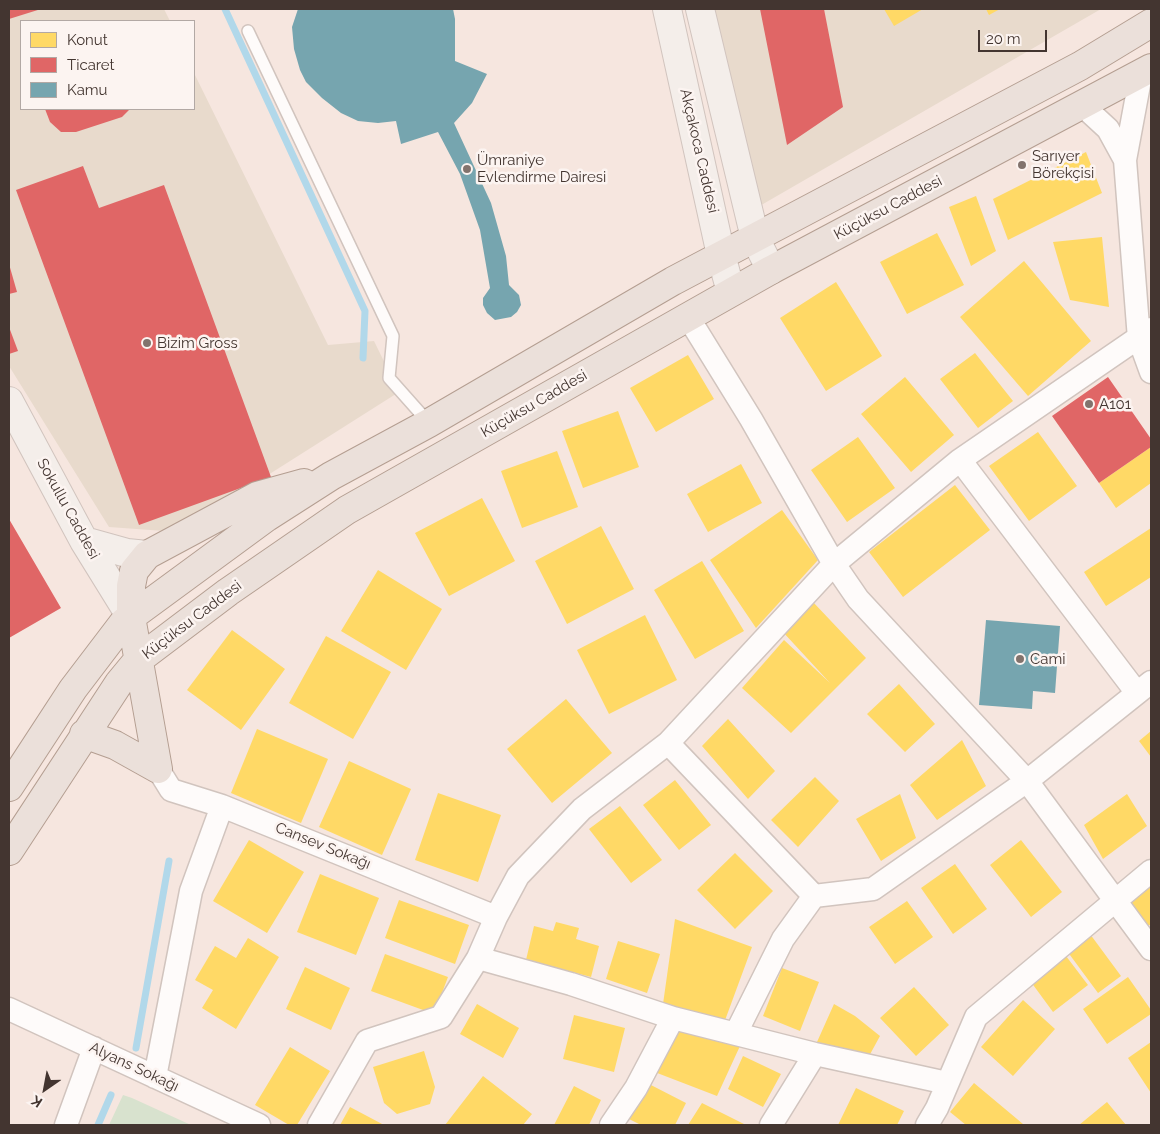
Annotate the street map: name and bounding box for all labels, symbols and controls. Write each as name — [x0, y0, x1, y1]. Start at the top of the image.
legend — [20, 20, 195, 110]
scale bar — [980, 20, 1049, 52]
text: 20 m — [986, 30, 1021, 48]
text: Konut — [67, 31, 108, 49]
text: Ticaret — [67, 56, 115, 74]
text: Kamu — [67, 81, 108, 99]
street label: Akçakoca Caddesi — [676, 87, 722, 215]
place label: Sarıyer Börekçisi — [1032, 147, 1094, 182]
place label: Ümraniye Evlendirme Dairesi — [477, 151, 606, 186]
marker: Sarıyer Börekçisi — [1016, 159, 1028, 171]
marker: Ümraniye Evlendirme Dairesi — [461, 163, 473, 175]
street label: Küçüksu Caddesi — [831, 172, 945, 244]
place label: Bizim Gross — [157, 334, 238, 352]
marker: Bizim Gross — [141, 337, 153, 349]
street label: Küçüksu Caddesi — [478, 366, 590, 442]
place label: A101 — [1099, 395, 1131, 413]
marker: A101 — [1083, 398, 1095, 410]
street label: Sokullu Caddesi — [33, 456, 103, 562]
street label: Küçüksu Caddesi — [139, 577, 245, 663]
place label: Cami — [1030, 650, 1066, 668]
marker: Cami — [1014, 653, 1026, 665]
street label: Cansev Sokağı — [273, 819, 373, 873]
street label: Alyans Sokağı — [86, 1038, 182, 1096]
north arrow — [20, 1064, 70, 1114]
text: K — [29, 1092, 45, 1111]

